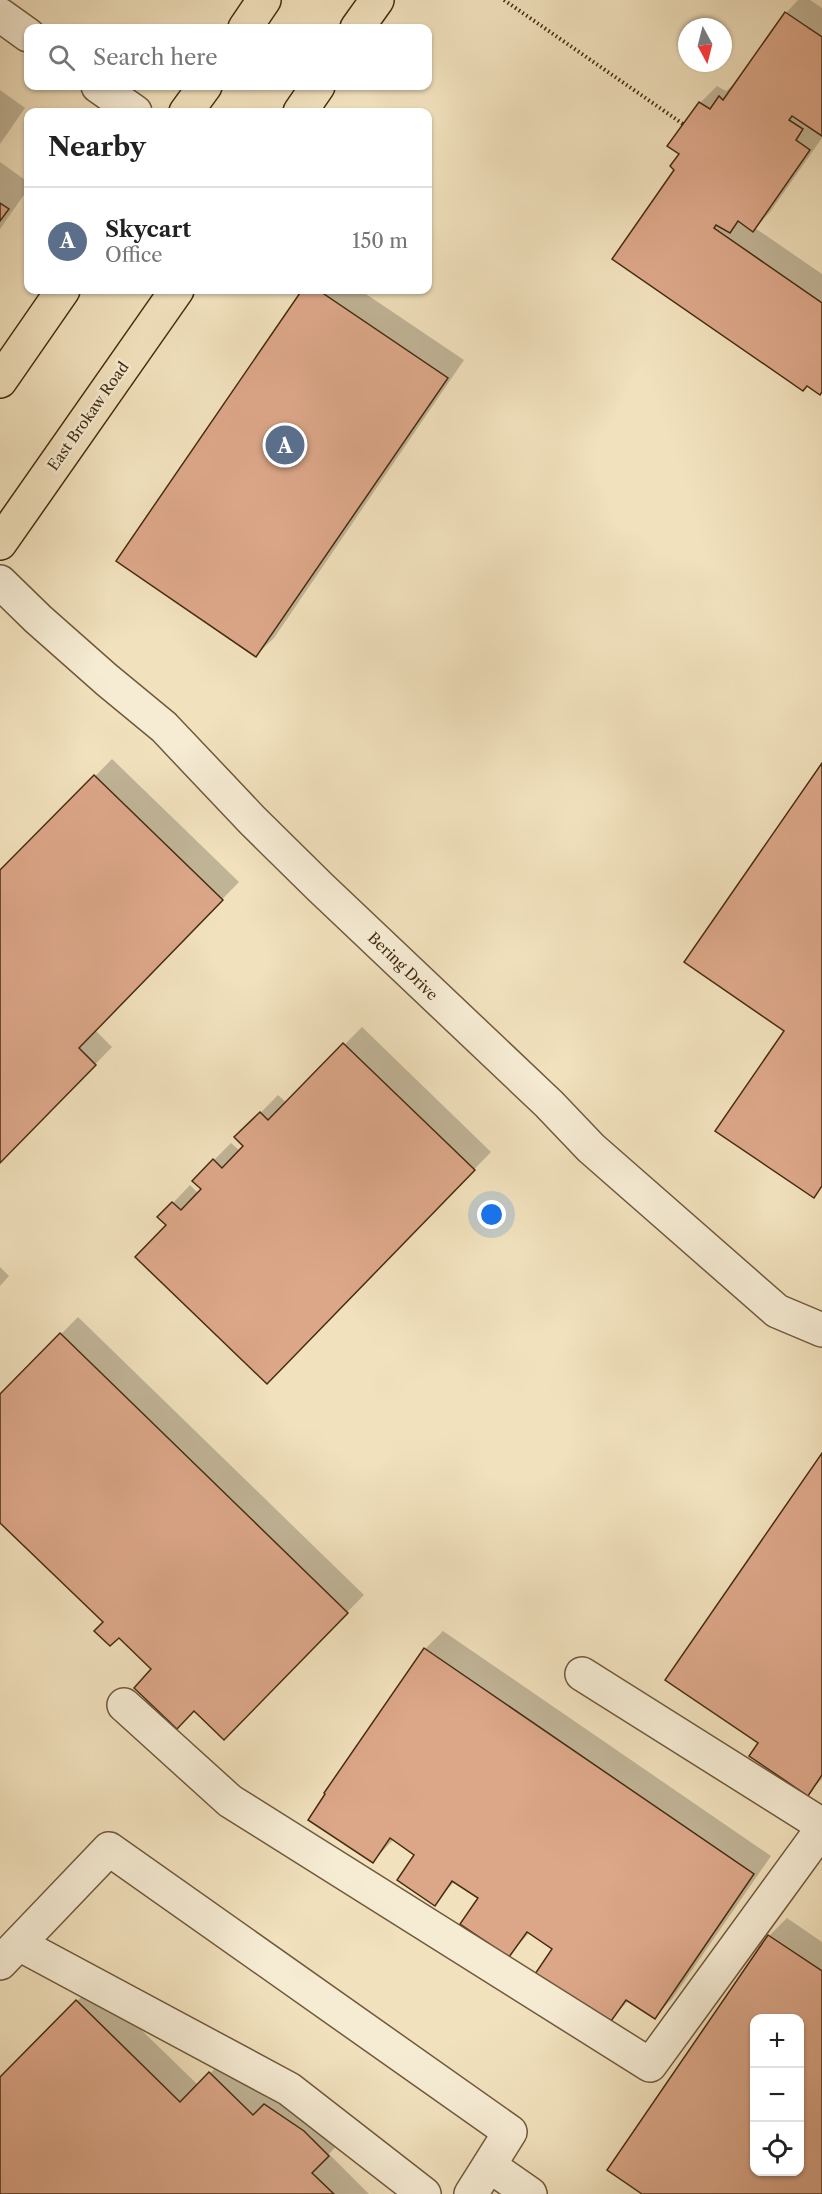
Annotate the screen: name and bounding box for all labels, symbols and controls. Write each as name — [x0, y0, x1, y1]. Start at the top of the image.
north arrow — [678, 18, 732, 72]
search box — [24, 24, 432, 90]
icon: search — [45, 41, 78, 74]
text: Search here — [93, 44, 218, 71]
text: Nearby — [48, 131, 146, 163]
text: Skycart — [105, 216, 191, 243]
text: A — [60, 229, 75, 253]
text: 150 m — [352, 229, 408, 253]
text: Office — [105, 243, 163, 267]
street label: East Brokaw Road — [43, 358, 133, 474]
pin: A — [266, 422, 304, 468]
street label: Bering Drive — [364, 928, 442, 1004]
your location — [477, 1200, 506, 1229]
map controls — [750, 2014, 804, 2176]
button: + — [750, 2014, 804, 2068]
button: − — [750, 2068, 804, 2122]
button: locate — [750, 2122, 804, 2176]

